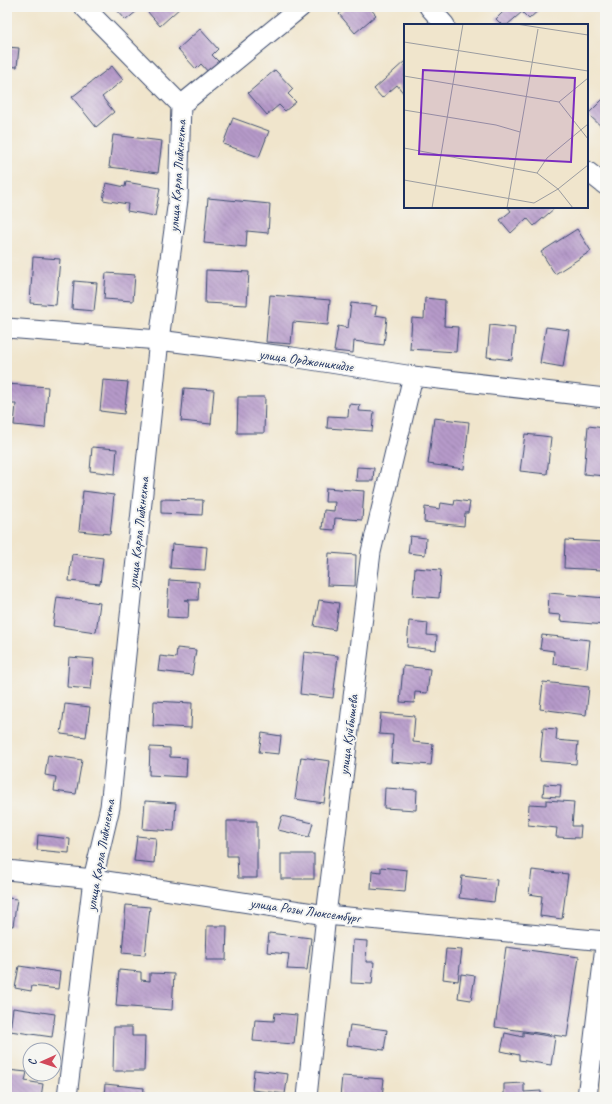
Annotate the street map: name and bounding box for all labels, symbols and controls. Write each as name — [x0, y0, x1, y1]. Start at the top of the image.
inset map — [404, 24, 588, 208]
street label: улица Карла Либкнехта — [165, 118, 190, 234]
street label: улица Орджоникидзе — [257, 345, 355, 376]
street label: улица Карла Либкнехта — [124, 475, 153, 591]
street label: улица Куйбышева — [335, 692, 362, 777]
street label: улица Карла Либкнехта — [82, 797, 119, 913]
street label: улица Розы Люксембург — [248, 894, 363, 927]
north arrow — [22, 1042, 62, 1082]
text: С — [25, 1058, 39, 1066]

